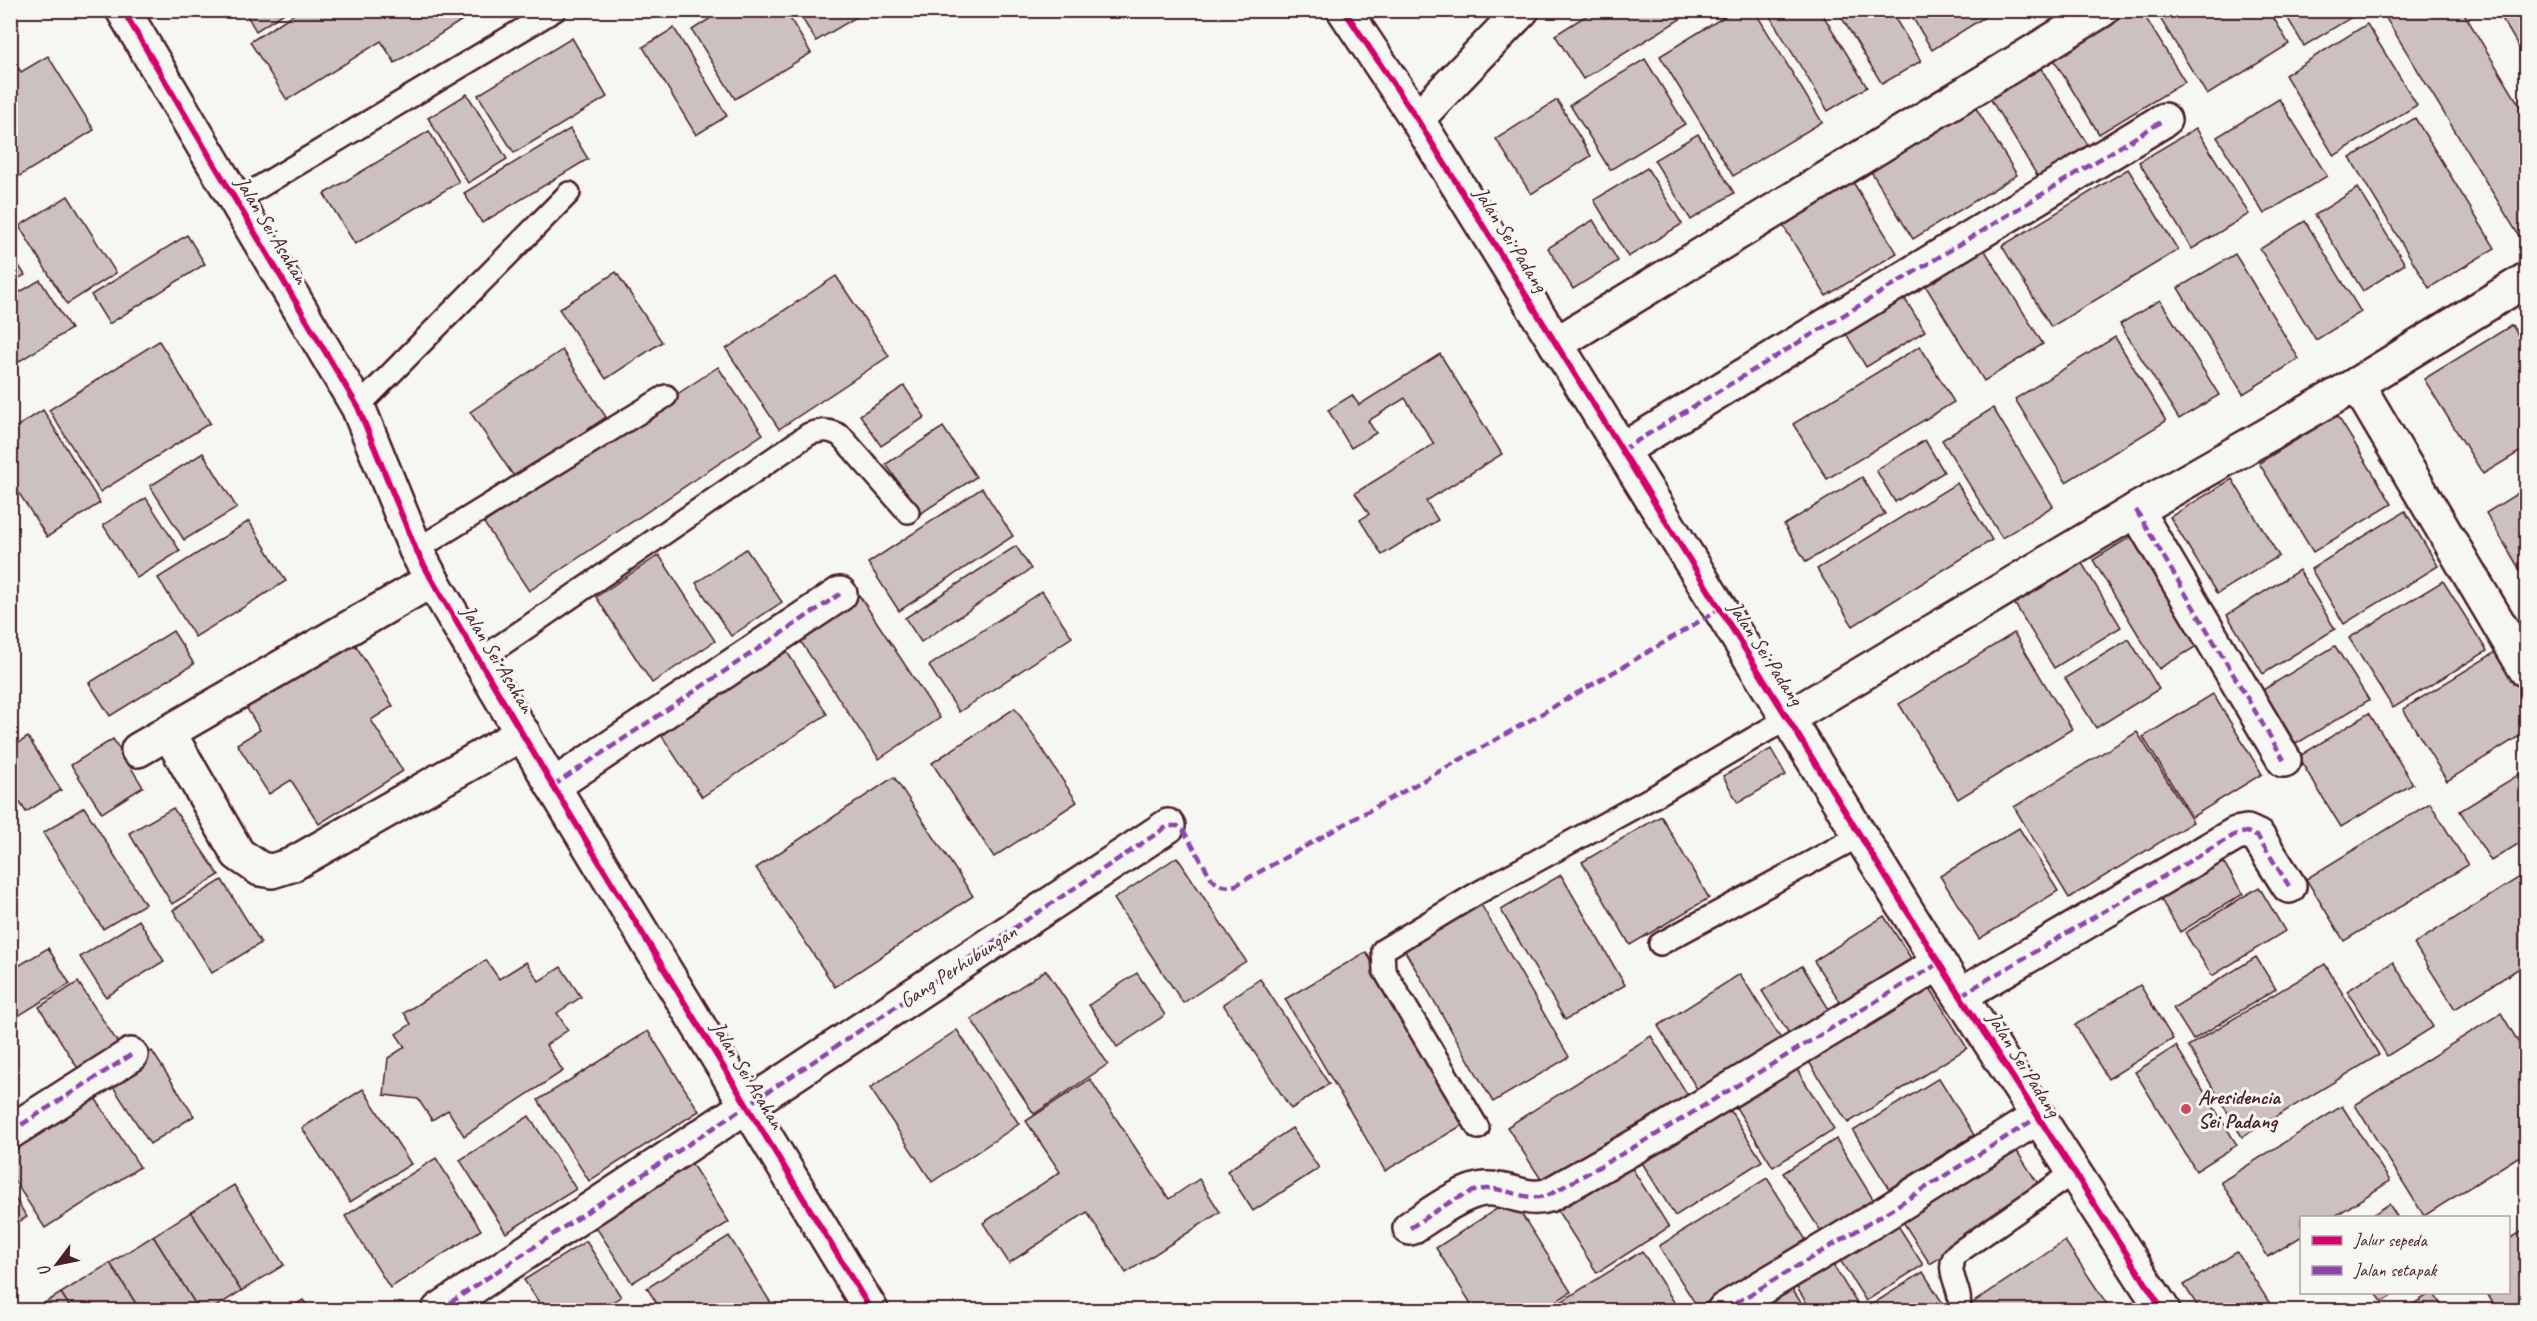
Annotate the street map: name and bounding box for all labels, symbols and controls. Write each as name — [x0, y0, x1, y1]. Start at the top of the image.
street label: Jalan Sei Asahan — [229, 170, 315, 290]
street label: Jalan Sei Padang — [1468, 181, 1554, 298]
street label: Jalan Sei Padang — [1722, 595, 1810, 711]
street label: Jalan Sei Asahan — [455, 599, 541, 719]
street label: Gang Perhubungan — [895, 918, 1022, 1014]
street label: Jalan Sei Padang — [1981, 1006, 2067, 1123]
street label: Jalan Sei Asahan — [705, 1015, 791, 1135]
place label: Aresidencia Sei Padang — [2198, 1084, 2281, 1134]
marker: Aresidencia Sei Padang — [2179, 1102, 2193, 1116]
legend — [2300, 1216, 2510, 1294]
text: Jalur sepeda — [2353, 1229, 2428, 1251]
north arrow — [27, 1234, 87, 1294]
text: Jalan setapak — [2353, 1259, 2438, 1281]
text: U — [33, 1260, 56, 1280]

